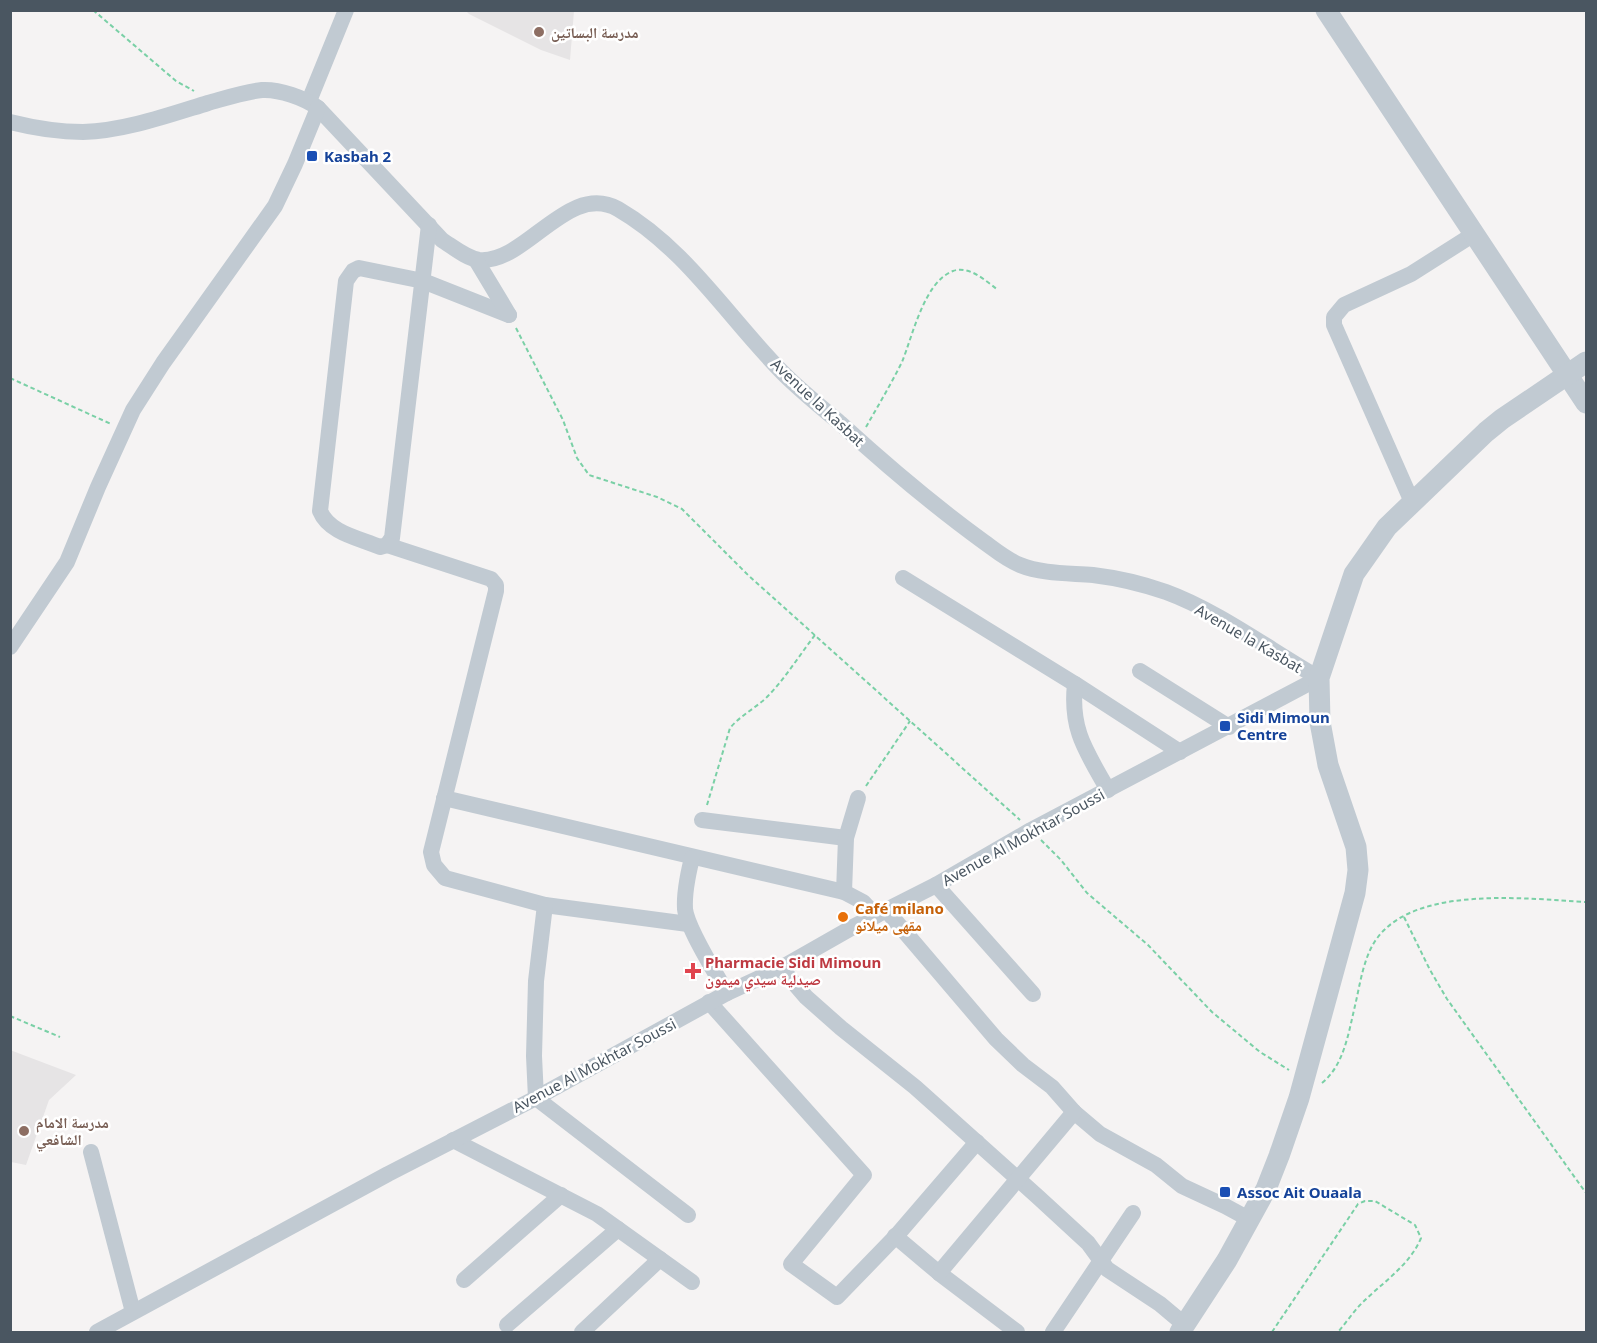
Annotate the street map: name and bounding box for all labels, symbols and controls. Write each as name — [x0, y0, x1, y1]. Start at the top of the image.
place label: مدرسة البساتين — [551, 22, 639, 42]
marker: مدرسة البساتين — [532, 25, 546, 39]
place label: Kasbah 2 — [324, 146, 392, 166]
marker: Kasbah 2 — [305, 149, 319, 163]
street label: Avenue la Kasbat — [767, 354, 869, 451]
street label: Avenue la Kasbat — [1192, 599, 1307, 677]
place label: Sidi Mimoun Centre — [1237, 707, 1330, 744]
marker: Sidi Mimoun Centre — [1218, 719, 1232, 733]
street label: Avenue Al Mokhtar Soussi — [938, 784, 1108, 890]
place label: Café milano مقهى ميلانو — [855, 898, 944, 935]
marker: Café milano مقهى ميلانو — [836, 910, 850, 924]
place label: Pharmacie Sidi Mimoun صيدلية سيدي ميمون — [705, 952, 881, 992]
marker: Pharmacie Sidi Mimoun صيدلية سيدي ميمون — [686, 964, 700, 978]
street label: Avenue Al Mokhtar Soussi — [509, 1013, 679, 1117]
place label: مدرسة الامام الشافعي — [36, 1112, 109, 1152]
marker: مدرسة الامام الشافعي — [17, 1124, 31, 1138]
place label: Assoc Ait Ouaala — [1237, 1182, 1362, 1202]
marker: Assoc Ait Ouaala — [1218, 1185, 1232, 1199]

